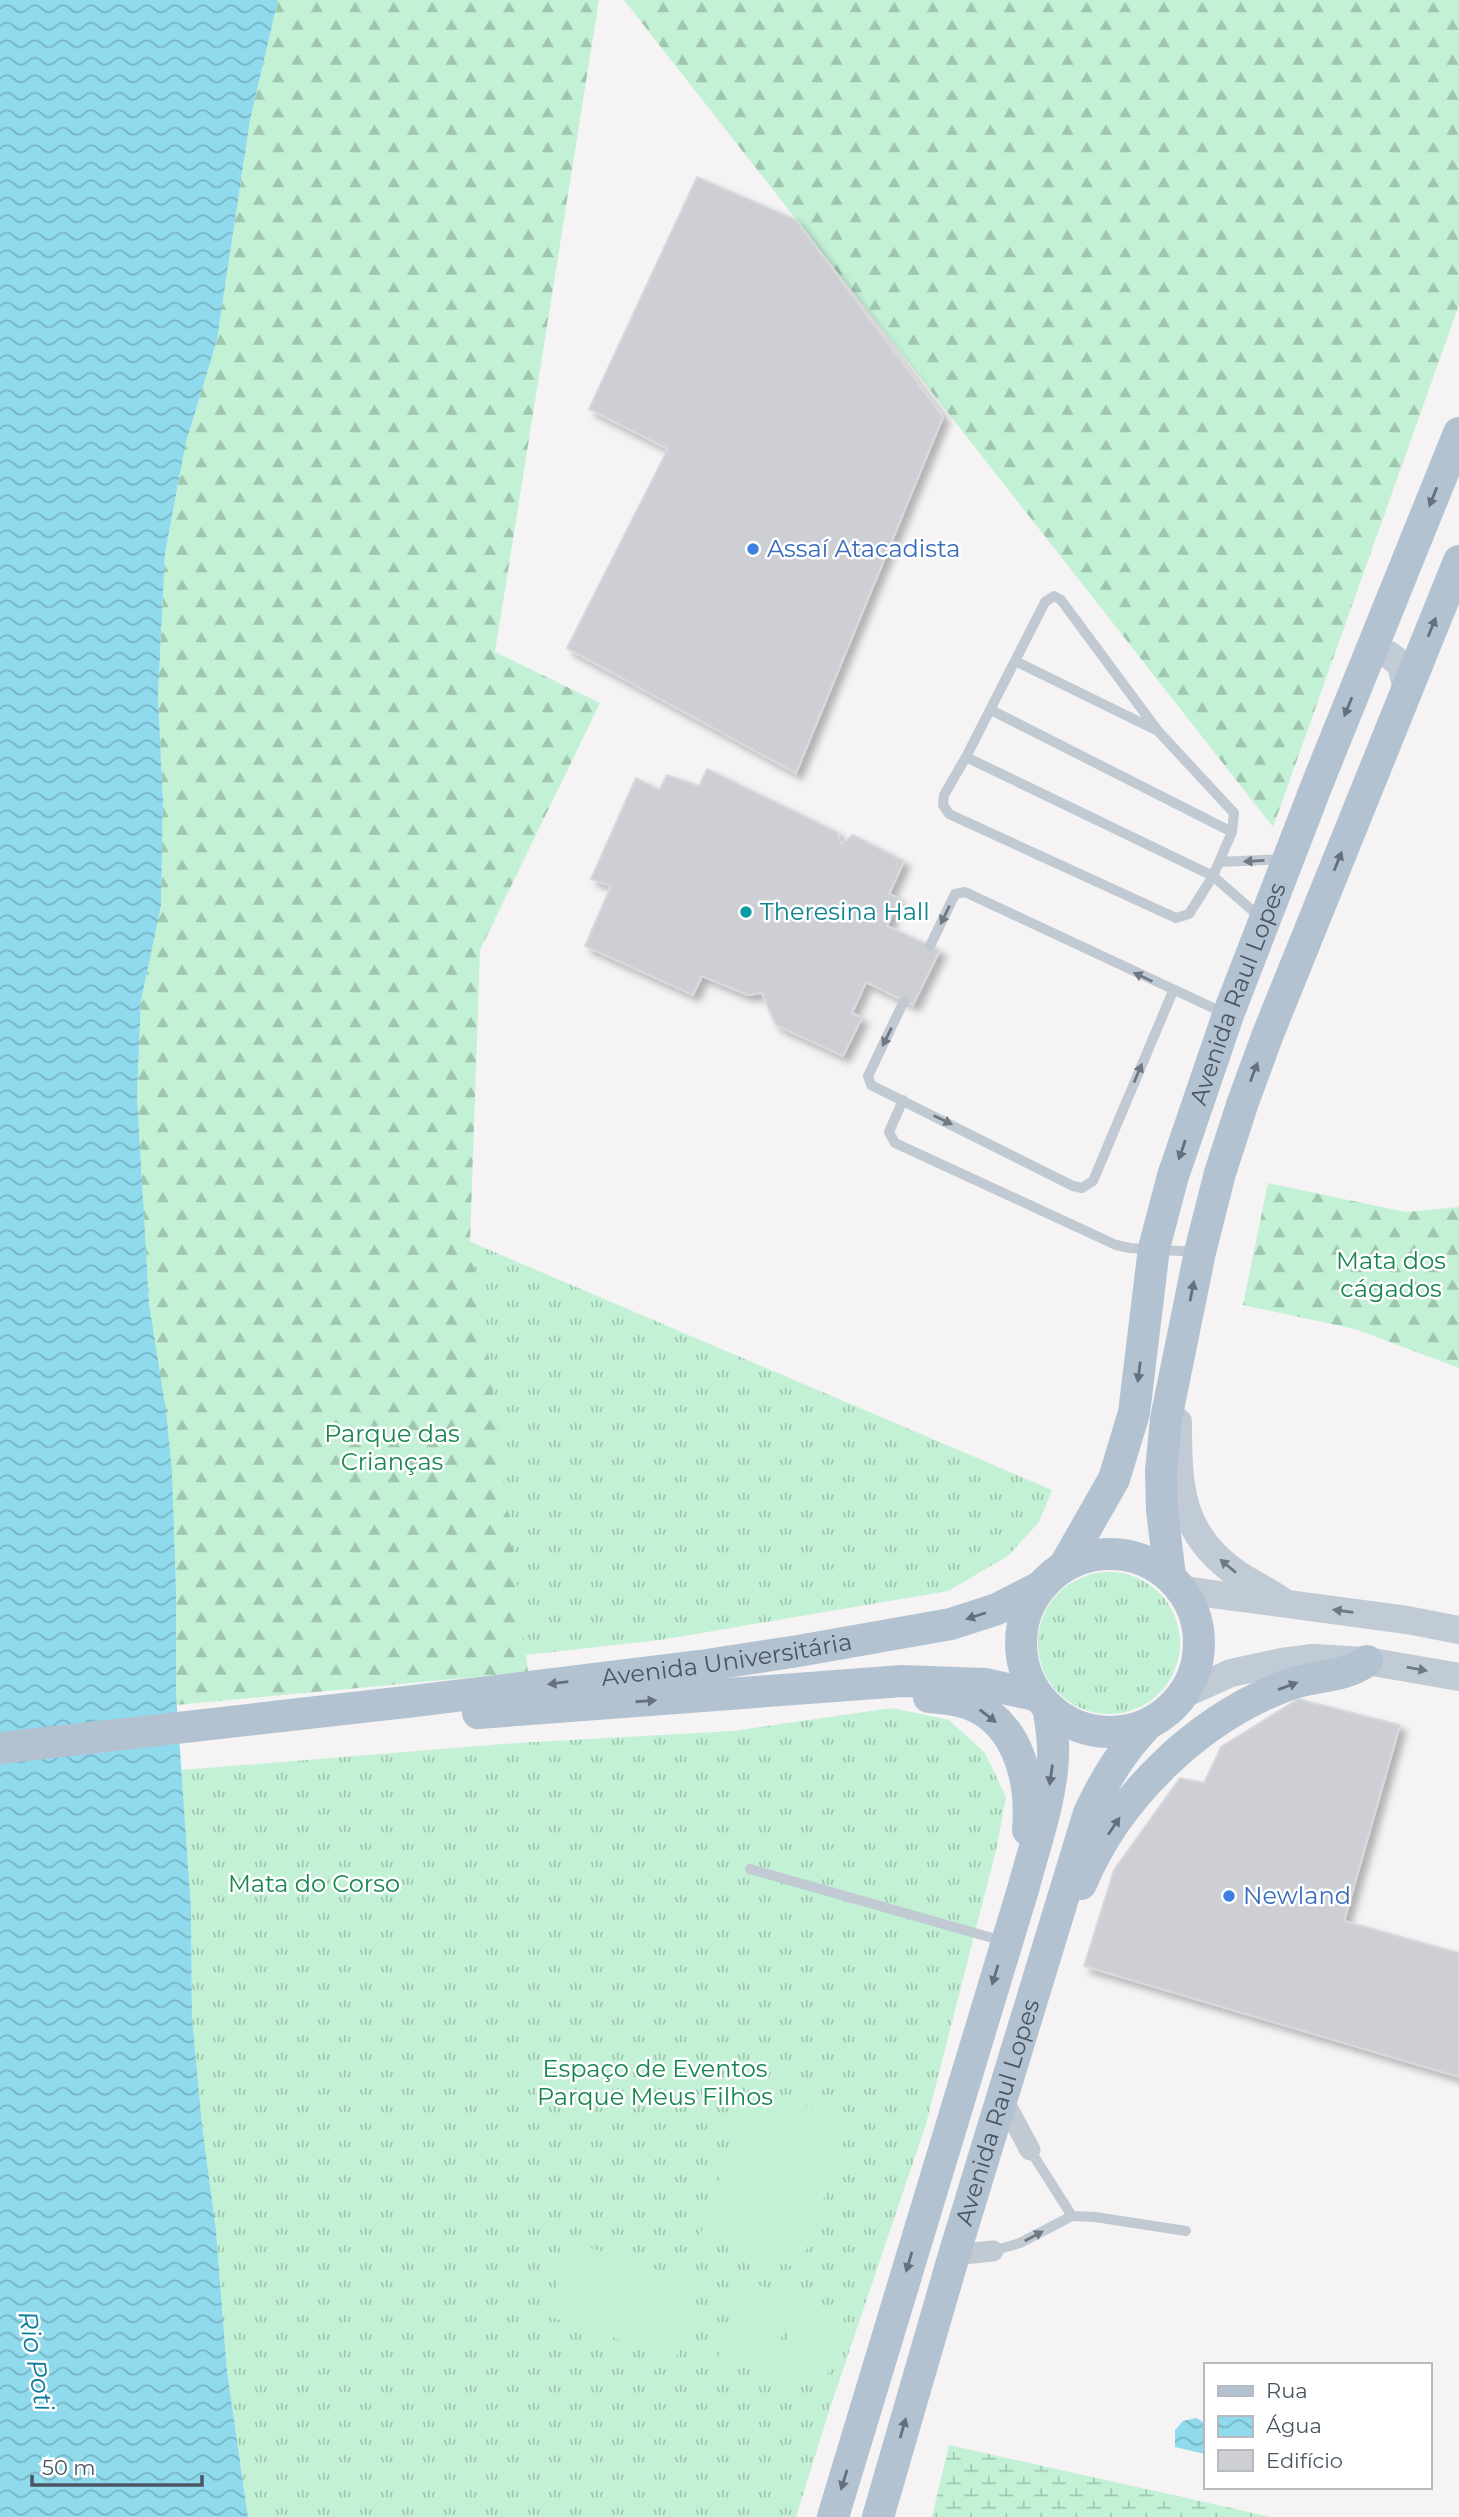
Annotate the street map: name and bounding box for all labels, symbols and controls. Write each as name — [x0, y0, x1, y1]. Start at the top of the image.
one-way arrow — [1428, 486, 1439, 507]
place label: Assaí Atacadista — [767, 534, 960, 563]
marker: Assaí Atacadista — [745, 541, 761, 557]
one-way arrow — [1427, 617, 1438, 638]
one-way arrow — [1342, 697, 1353, 718]
one-way arrow — [1332, 851, 1344, 871]
one-way arrow — [1243, 855, 1265, 866]
street label: Avenida Raul Lopes — [1183, 878, 1292, 1109]
place label: Theresina Hall — [760, 897, 930, 926]
marker: Theresina Hall — [738, 904, 754, 920]
one-way arrow — [939, 905, 951, 925]
one-way arrow — [1133, 971, 1153, 983]
one-way arrow — [881, 1027, 892, 1047]
one-way arrow — [1133, 1062, 1144, 1083]
one-way arrow — [1249, 1062, 1260, 1083]
one-way arrow — [933, 1114, 953, 1126]
one-way arrow — [1176, 1139, 1187, 1160]
park label: Mata dos cágados — [1336, 1246, 1446, 1303]
one-way arrow — [1187, 1280, 1198, 1302]
one-way arrow — [1134, 1362, 1145, 1384]
park label: Parque das Crianças — [324, 1419, 460, 1476]
one-way arrow — [1220, 1559, 1237, 1574]
one-way arrow — [1332, 1605, 1354, 1616]
one-way arrow — [965, 1611, 986, 1622]
street label: Avenida Universitária — [600, 1627, 854, 1692]
one-way arrow — [1406, 1664, 1428, 1675]
one-way arrow — [547, 1678, 569, 1689]
one-way arrow — [1278, 1680, 1299, 1691]
one-way arrow — [635, 1695, 657, 1706]
one-way arrow — [979, 1709, 997, 1723]
one-way arrow — [1045, 1764, 1056, 1786]
one-way arrow — [1107, 1817, 1121, 1835]
park label: Mata do Corso — [228, 1869, 400, 1898]
place label: Newland — [1243, 1881, 1351, 1910]
marker: Newland — [1221, 1888, 1237, 1904]
one-way arrow — [990, 1964, 1000, 1985]
street label: Avenida Raul Lopes — [949, 1996, 1045, 2229]
park label: Espaço de Eventos Parque Meus Filhos — [537, 2054, 773, 2111]
one-way arrow — [1024, 2231, 1044, 2243]
one-way arrow — [903, 2251, 914, 2273]
water label: Rio Poti — [11, 2308, 61, 2415]
legend — [1204, 2363, 1431, 2489]
text: Rua — [1266, 2378, 1308, 2403]
text: Água — [1266, 2413, 1322, 2438]
one-way arrow — [899, 2417, 909, 2438]
scale bar — [32, 2444, 201, 2488]
text: Edifício — [1266, 2448, 1343, 2473]
text: 50 m — [42, 2455, 96, 2480]
one-way arrow — [839, 2470, 849, 2491]

